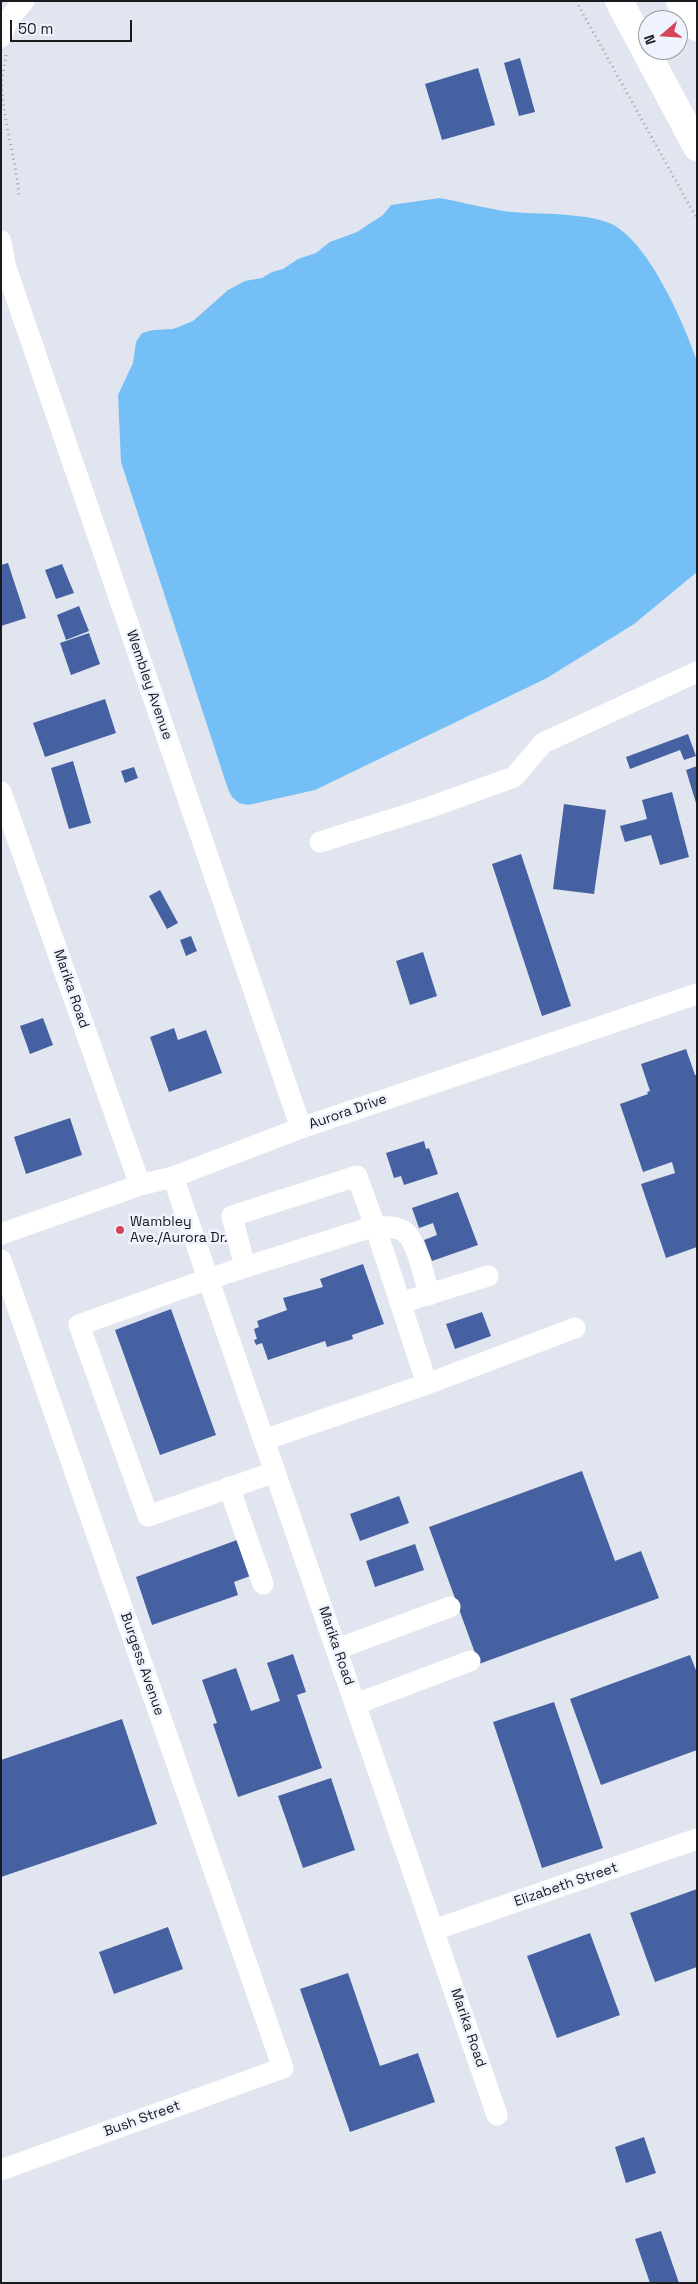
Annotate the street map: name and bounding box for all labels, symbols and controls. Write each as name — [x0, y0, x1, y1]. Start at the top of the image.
scale bar — [12, 10, 135, 42]
north arrow — [638, 10, 688, 60]
text: 50 m — [18, 19, 53, 38]
text: N — [640, 32, 660, 47]
street label: Wembley Avenue — [122, 628, 176, 742]
street label: Marika Road — [50, 947, 92, 1031]
street label: Aurora Drive — [307, 1091, 389, 1133]
place label: Wambley Ave./Aurora Dr. — [130, 1214, 228, 1246]
marker: Wambley Ave./Aurora Dr. — [114, 1224, 126, 1236]
street label: Marika Road — [315, 1604, 357, 1688]
street label: Burgess Avenue — [116, 1610, 168, 1718]
street label: Elizabeth Street — [512, 1859, 620, 1911]
street label: Marika Road — [447, 1986, 489, 2070]
street label: Bush Street — [101, 2097, 183, 2141]

